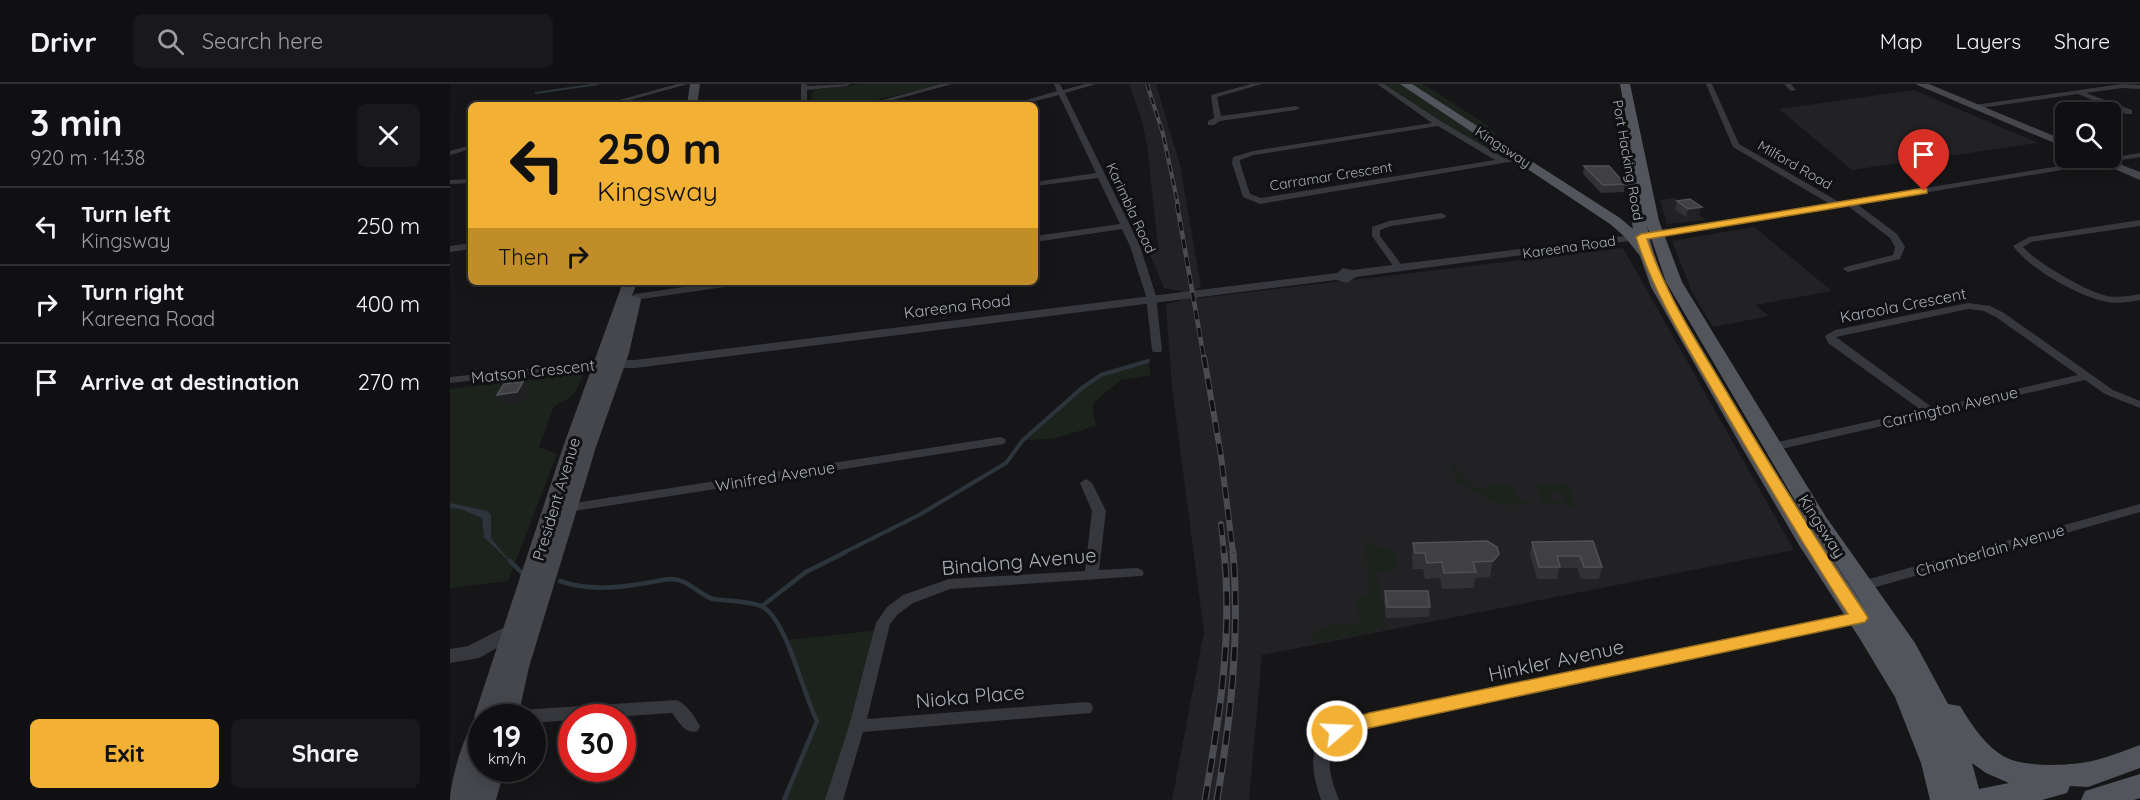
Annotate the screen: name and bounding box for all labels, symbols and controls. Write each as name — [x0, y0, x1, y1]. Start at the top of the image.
search box — [133, 14, 553, 68]
text: Drivr — [30, 24, 97, 59]
icon: search — [154, 25, 187, 58]
text: Search here — [202, 27, 323, 55]
text: Map — [1880, 28, 1923, 54]
text: Layers — [1956, 28, 2021, 54]
text: Share — [2054, 28, 2110, 54]
street label: Port Hacking Road — [1609, 98, 1647, 222]
text: 3 min — [30, 100, 123, 145]
map controls — [2055, 102, 2121, 168]
button: search — [2055, 102, 2121, 168]
button: close — [357, 104, 420, 167]
text: 250 m — [597, 122, 721, 175]
street label: Kingsway — [1472, 122, 1534, 172]
icon: left — [498, 126, 576, 204]
pin — [1898, 129, 1949, 191]
street label: Milford Road — [1755, 136, 1835, 194]
icon: arrive — [1907, 138, 1940, 171]
text: 920 m · 14:38 — [30, 145, 145, 170]
street label: Carramar Crescent — [1268, 157, 1394, 195]
street label: Karimbla Road — [1102, 160, 1160, 256]
text: Kingsway — [597, 174, 718, 208]
text: Turn left — [81, 200, 171, 228]
icon: left — [30, 210, 63, 243]
text: 250 m — [357, 212, 420, 240]
text: Kingsway — [81, 228, 171, 253]
street label: Kareena Road — [1521, 232, 1617, 262]
icon: right — [561, 240, 594, 273]
text: Then — [498, 243, 549, 271]
text: Turn right — [81, 278, 185, 306]
street label: Karoola Crescent — [1838, 283, 1968, 327]
icon: right — [30, 288, 63, 321]
text: 400 m — [356, 290, 420, 318]
street label: Kareena Road — [902, 290, 1012, 322]
text: Kareena Road — [81, 306, 215, 331]
street label: Matson Crescent — [470, 355, 596, 387]
icon: arrive — [30, 366, 63, 399]
text: Arrive at destination — [81, 368, 299, 396]
text: 270 m — [358, 368, 420, 396]
street label: Carrington Avenue — [1880, 382, 2020, 432]
street label: President Avenue — [528, 435, 584, 563]
street label: Winifred Avenue — [714, 457, 836, 495]
street label: Kingsway — [1794, 490, 1850, 562]
street label: Chamberlain Avenue — [1913, 519, 2067, 581]
street label: Binalong Avenue — [941, 542, 1097, 580]
street label: Hinkler Avenue — [1486, 633, 1626, 687]
street label: Nioka Place — [914, 679, 1026, 713]
position arrow — [1305, 699, 1369, 763]
speed limit sign: 30 — [558, 704, 636, 782]
text: 19 — [493, 717, 521, 755]
button: Exit — [30, 719, 219, 788]
button: Share — [231, 719, 420, 788]
text: km/h — [488, 749, 526, 768]

